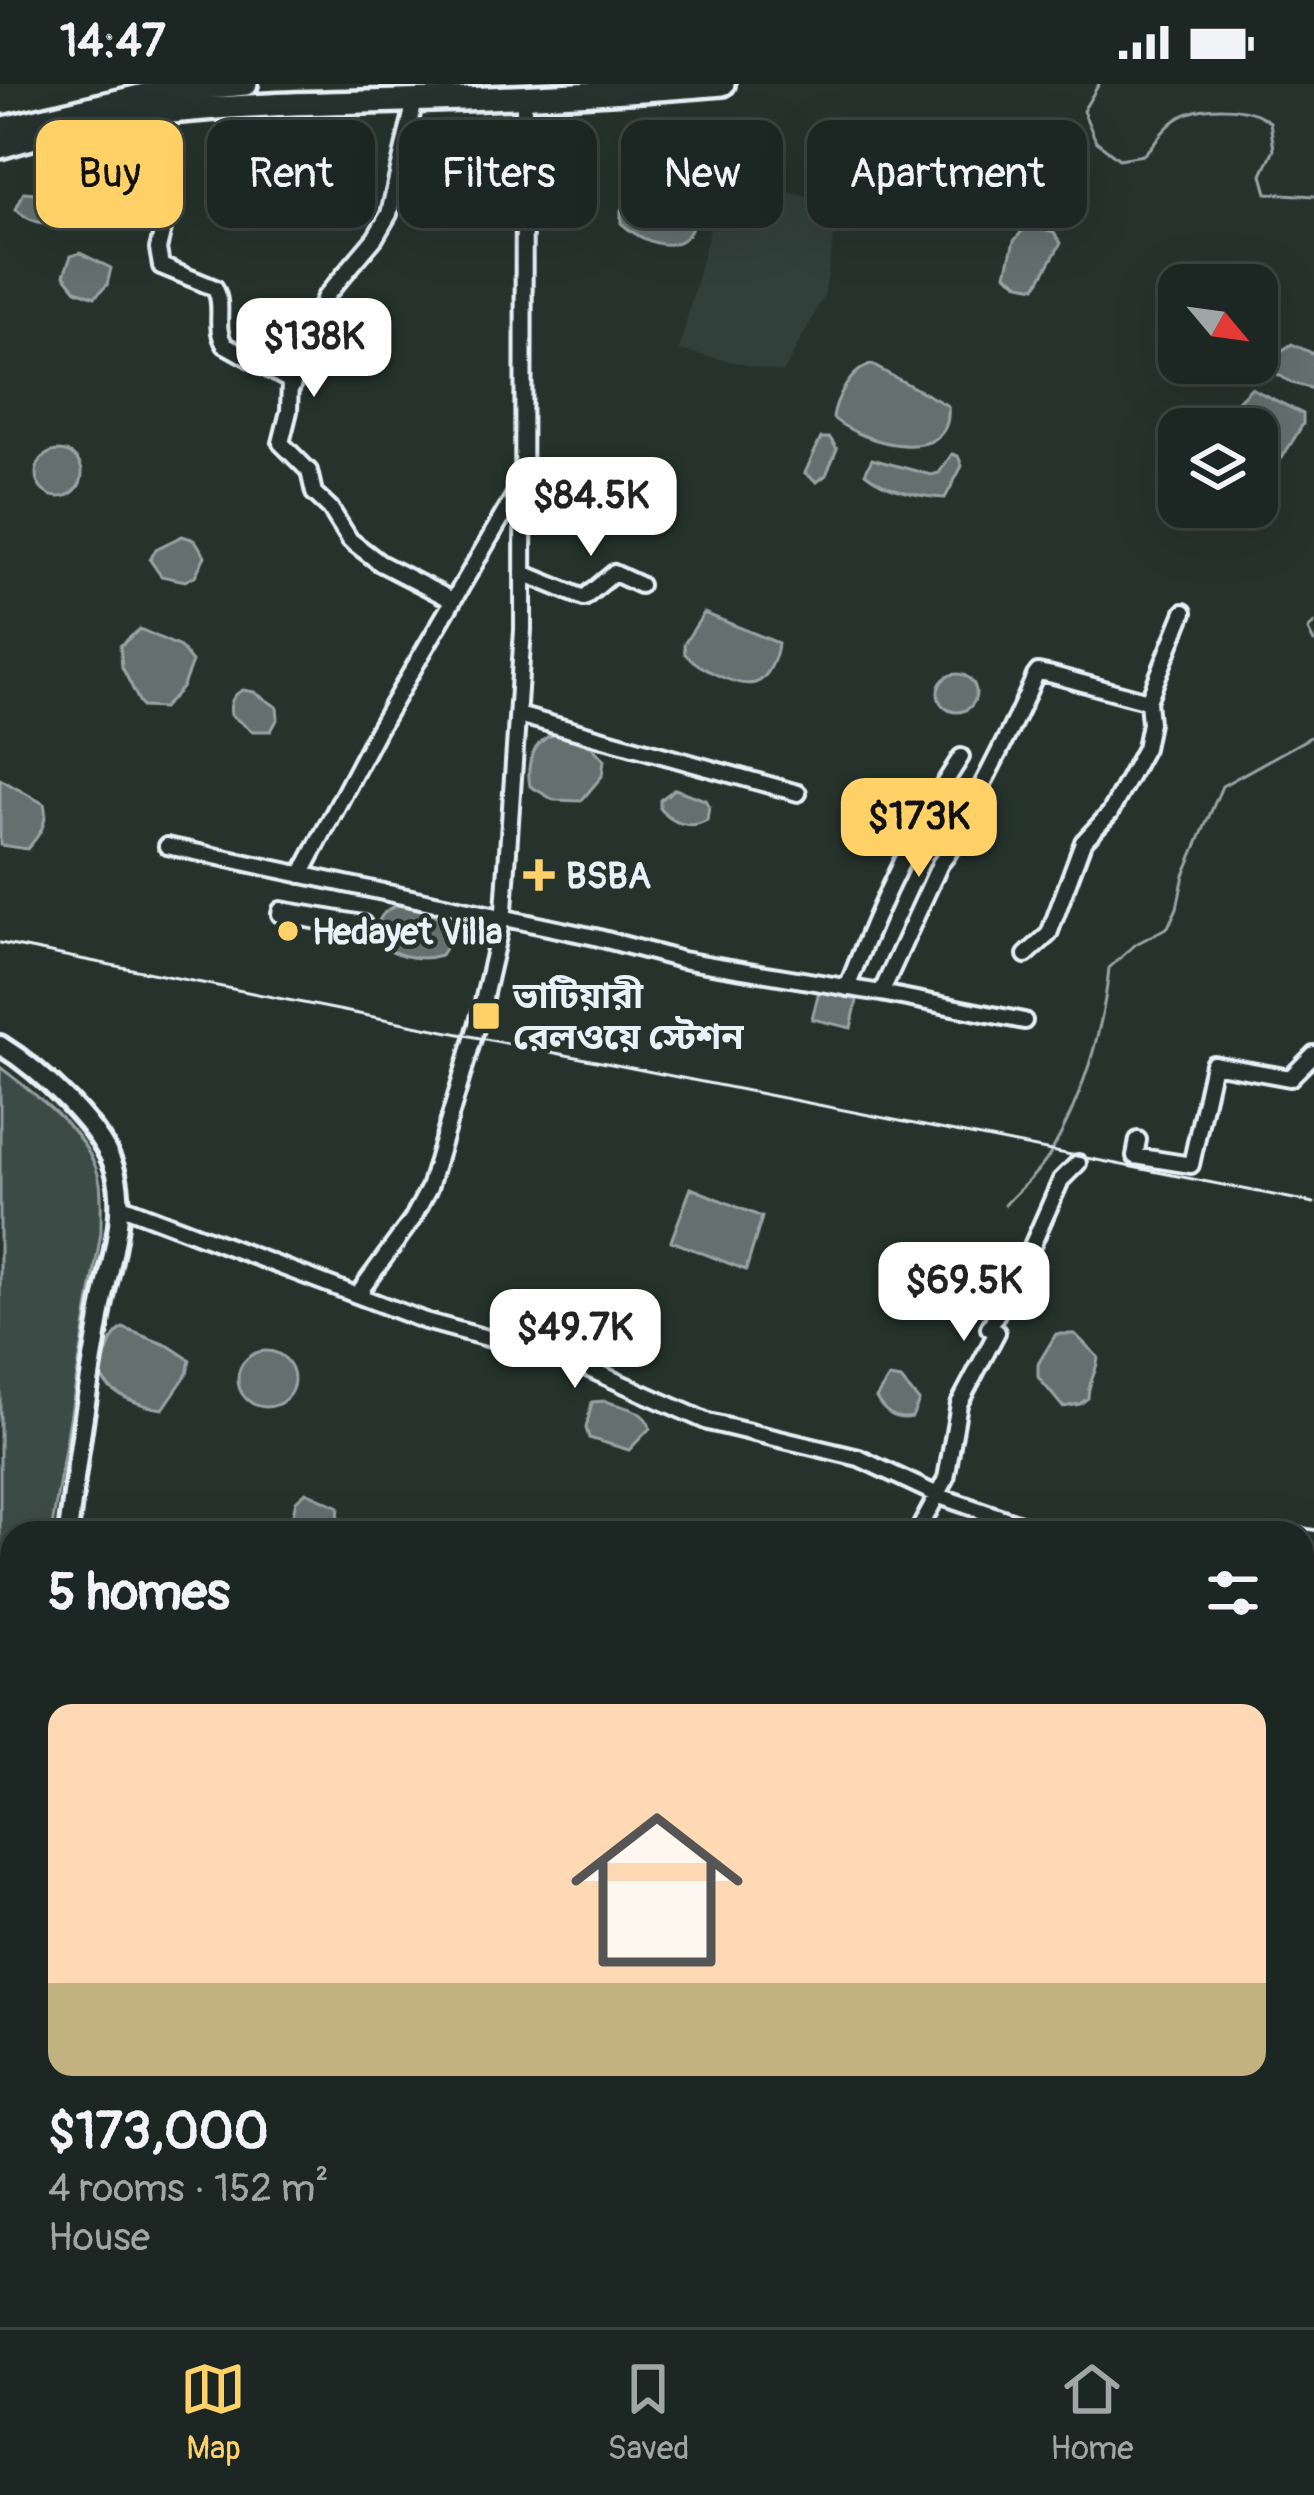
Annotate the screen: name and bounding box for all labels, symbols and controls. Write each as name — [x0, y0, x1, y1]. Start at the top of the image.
text: 14:47 — [60, 14, 166, 70]
chip: Buy — [36, 120, 183, 228]
chip: Rent — [207, 120, 375, 228]
chip: Filters — [399, 120, 597, 228]
chip: New — [621, 120, 783, 228]
chip: Apartment — [807, 120, 1087, 228]
north arrow — [1158, 264, 1278, 384]
map controls — [1158, 264, 1278, 528]
pin: $138K — [230, 298, 398, 400]
text: $138K — [263, 312, 365, 361]
button: layers — [1158, 408, 1278, 528]
pin: $84.5K — [493, 457, 689, 559]
text: $84.5K — [533, 471, 649, 520]
pin: $173K — [835, 778, 1003, 880]
text: $173K — [868, 792, 970, 841]
place label: BSBA — [566, 854, 651, 899]
marker: BSBA — [523, 859, 555, 891]
place label: Hedayet Villa — [312, 910, 502, 955]
marker: Hedayet Villa — [275, 918, 301, 944]
place label: ভাটিয়ারী রেলওয়ে স্টেশন — [512, 974, 744, 1060]
marker: ভাটিয়ারী রেলওয়ে স্টেশন — [470, 1000, 502, 1032]
pin: $69.5K — [866, 1242, 1062, 1344]
text: $69.5K — [905, 1256, 1023, 1305]
pin: $49.7K — [477, 1289, 673, 1391]
text: $49.7K — [517, 1303, 633, 1352]
icon: filters — [1200, 1560, 1266, 1626]
text: 5 homes — [48, 1561, 230, 1625]
icon: home — [549, 1782, 765, 1998]
text: $173,000 — [48, 2100, 268, 2164]
text: 4 rooms · 152 m² — [48, 2164, 329, 2213]
text: House — [48, 2213, 150, 2262]
tab: Map — [180, 2356, 246, 2469]
tab: Saved — [607, 2356, 689, 2469]
tab: Home — [1050, 2356, 1134, 2469]

